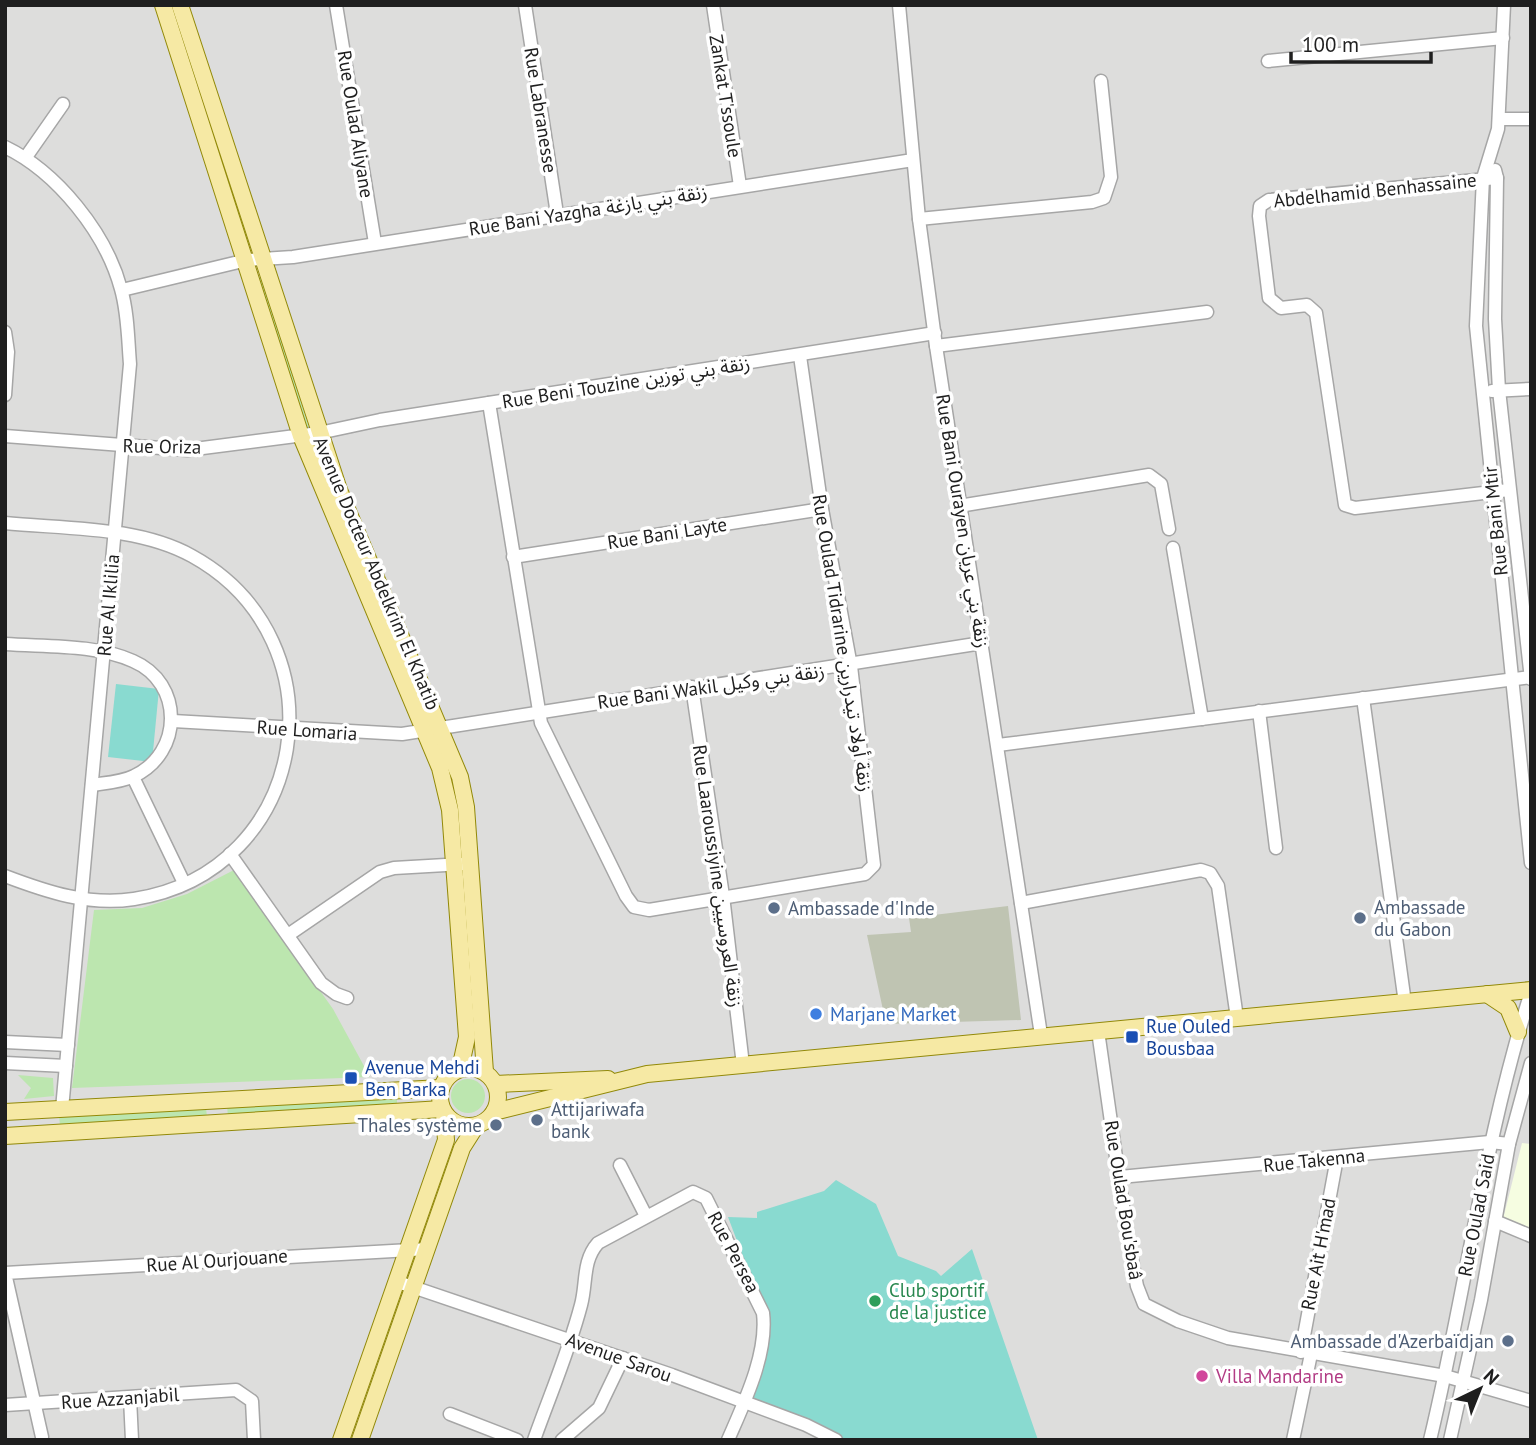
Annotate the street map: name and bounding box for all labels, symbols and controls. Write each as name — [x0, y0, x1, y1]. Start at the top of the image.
scale bar — [1291, 21, 1431, 65]
text: 100 m — [1302, 31, 1359, 58]
street label: Zankat T'ssoule — [704, 33, 748, 159]
street label: Rue Labranesse — [519, 46, 563, 174]
street label: Rue Oulad Aliyane — [332, 49, 380, 199]
street label: Abdelhamid Benhassaine — [1272, 167, 1478, 213]
street label: Rue Bani Yazgha زنقة بني يازغة — [467, 179, 709, 244]
street label: Rue Beni Touzine زنقة بني توزين — [500, 351, 752, 417]
street label: Rue Bani Ourayen زنقة بني عريان — [928, 392, 995, 650]
street label: Rue Oriza — [123, 433, 201, 459]
street label: Avenue Docteur Abdelkrim El Khatib — [308, 433, 446, 713]
street label: Rue Bani Mtir — [1477, 464, 1513, 577]
street label: Rue Oulad Tidrarine زنقة أولاد تيدرارين — [808, 493, 878, 793]
street label: Rue Bani Layte — [605, 512, 729, 554]
street label: Rue Al Iklilia — [92, 553, 124, 657]
street label: Rue Bani Wakil زنقة بني وكيل — [596, 658, 827, 717]
street label: Rue Lomaria — [256, 715, 358, 745]
street label: Rue Laaroussiyine زنقة العروسيين — [688, 743, 748, 1009]
place label: Ambassade du Gabon — [1374, 895, 1466, 941]
place label: Ambassade d'Inde — [788, 896, 935, 920]
marker: Ambassade d'Inde — [766, 900, 782, 916]
marker: Ambassade du Gabon — [1352, 910, 1368, 926]
place label: Marjane Market — [830, 1002, 957, 1026]
marker: Marjane Market — [808, 1006, 824, 1022]
place label: Rue Ouled Bousbaa — [1146, 1014, 1231, 1060]
marker: Rue Ouled Bousbaa — [1124, 1029, 1140, 1045]
place label: Avenue Mehdi Ben Barka — [365, 1055, 480, 1101]
marker: Avenue Mehdi Ben Barka — [343, 1070, 359, 1086]
place label: Attijariwafa bank — [551, 1097, 645, 1143]
marker: Attijariwafa bank — [529, 1112, 545, 1128]
place label: Thales système — [358, 1113, 482, 1137]
marker: Thales système — [488, 1117, 504, 1133]
street label: Rue Oulad Bou'sbaâ — [1100, 1119, 1148, 1281]
street label: Rue Takenna — [1262, 1143, 1366, 1177]
street label: Rue Oulad Said — [1452, 1152, 1500, 1278]
street label: Rue Ait H'mad — [1295, 1196, 1341, 1312]
street label: Rue Persea — [702, 1207, 766, 1297]
street label: Rue Al Ourjouane — [145, 1243, 289, 1277]
place label: Club sportif de la justice — [889, 1278, 987, 1324]
marker: Club sportif de la justice — [867, 1293, 883, 1309]
street label: Avenue Sarou — [563, 1327, 675, 1387]
place label: Ambassade d'Azerbaïdjan — [1290, 1329, 1494, 1353]
marker: Ambassade d'Azerbaïdjan — [1500, 1333, 1516, 1349]
north arrow — [1445, 1354, 1515, 1424]
place label: Villa Mandarine — [1215, 1364, 1344, 1388]
text: N — [1479, 1364, 1504, 1390]
marker: Villa Mandarine — [1194, 1368, 1210, 1384]
street label: Rue Azzanjabil — [60, 1382, 180, 1414]

